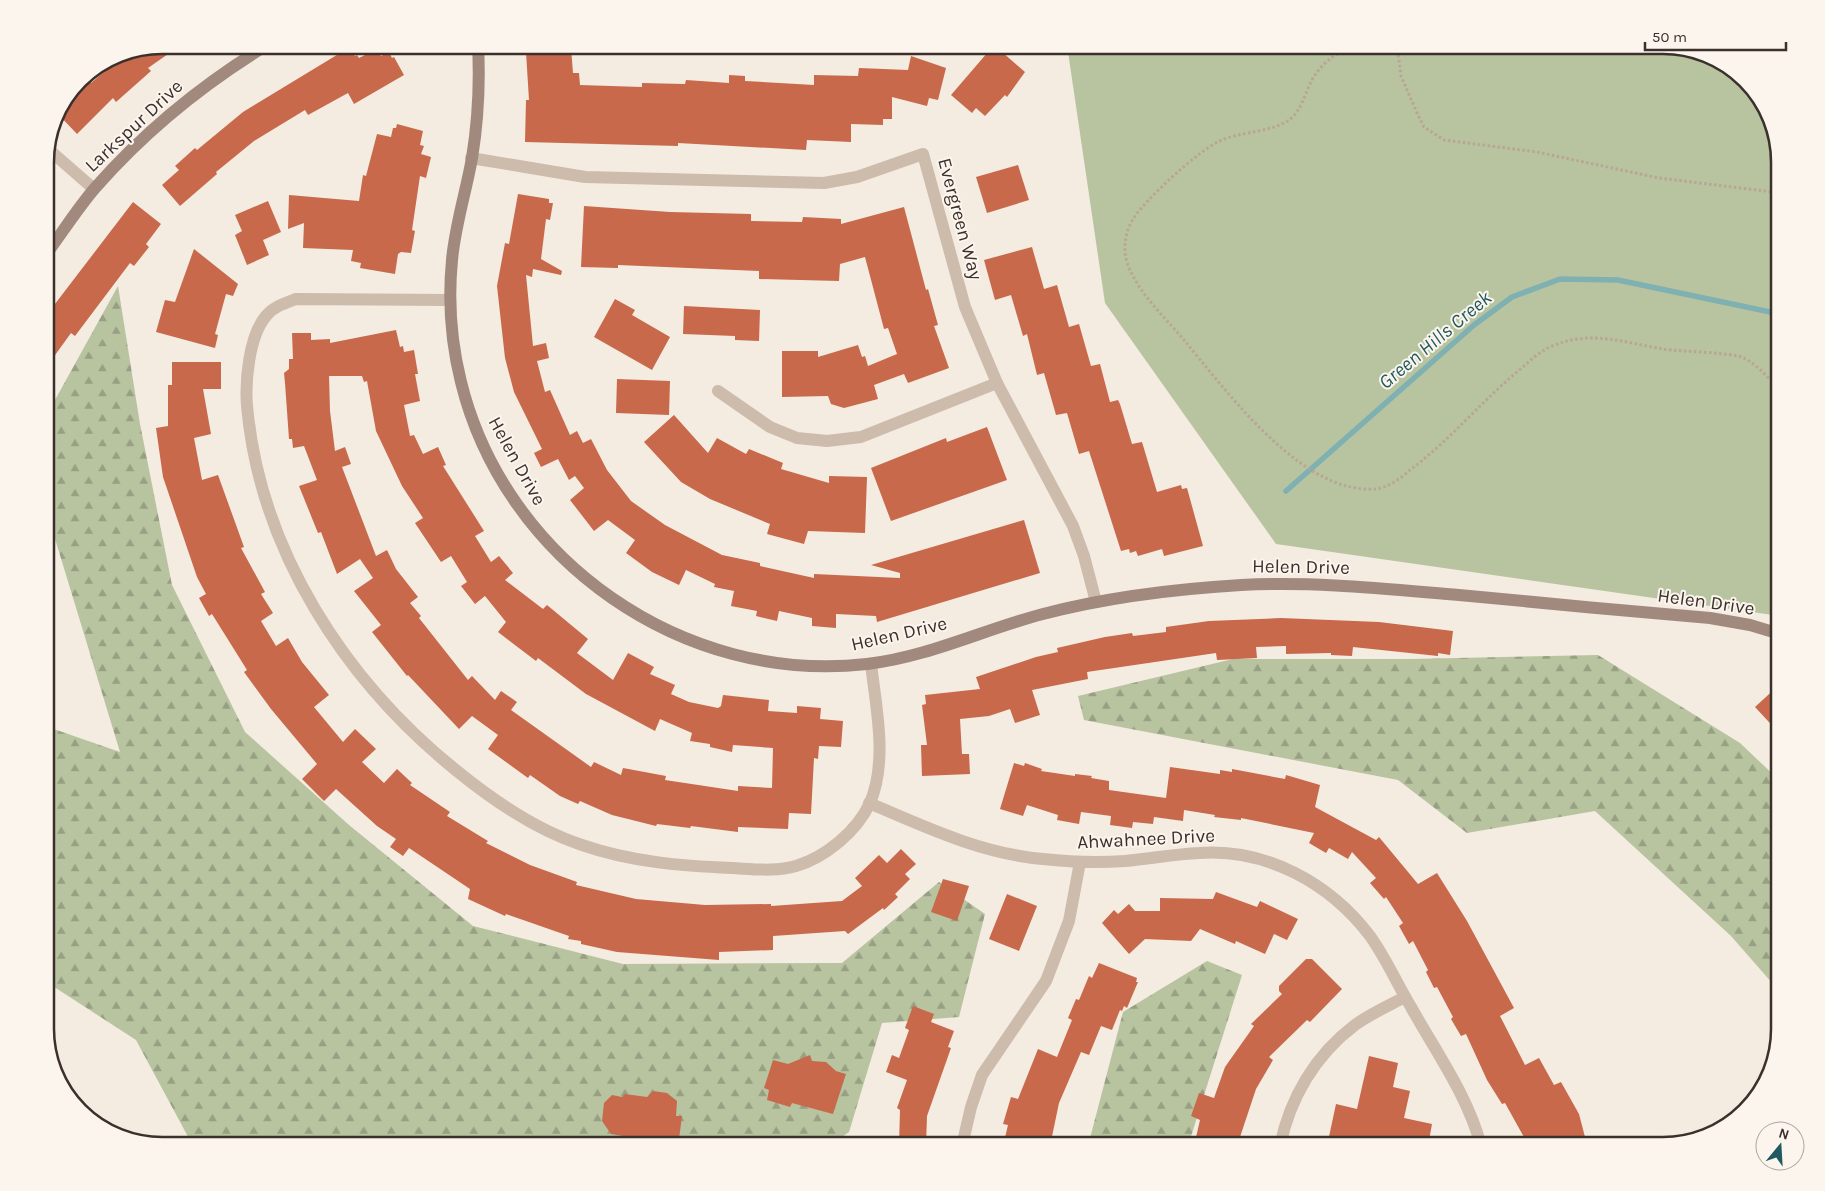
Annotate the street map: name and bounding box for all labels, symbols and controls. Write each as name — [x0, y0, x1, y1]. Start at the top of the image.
scale bar — [1645, 20, 1786, 52]
text: 50 m — [1652, 28, 1687, 46]
street label: Larkspur Drive — [81, 75, 187, 177]
street label: Evergreen Way — [933, 156, 987, 283]
water label: Green Hills Creek — [1374, 286, 1497, 394]
street label: Helen Drive — [484, 413, 550, 509]
street label: Helen Drive — [1252, 555, 1350, 579]
street label: Helen Drive — [1656, 584, 1756, 620]
street label: Helen Drive — [849, 612, 949, 656]
street label: Ahwahnee Drive — [1077, 824, 1215, 854]
north arrow — [1755, 1121, 1805, 1171]
text: N — [1776, 1124, 1791, 1144]

